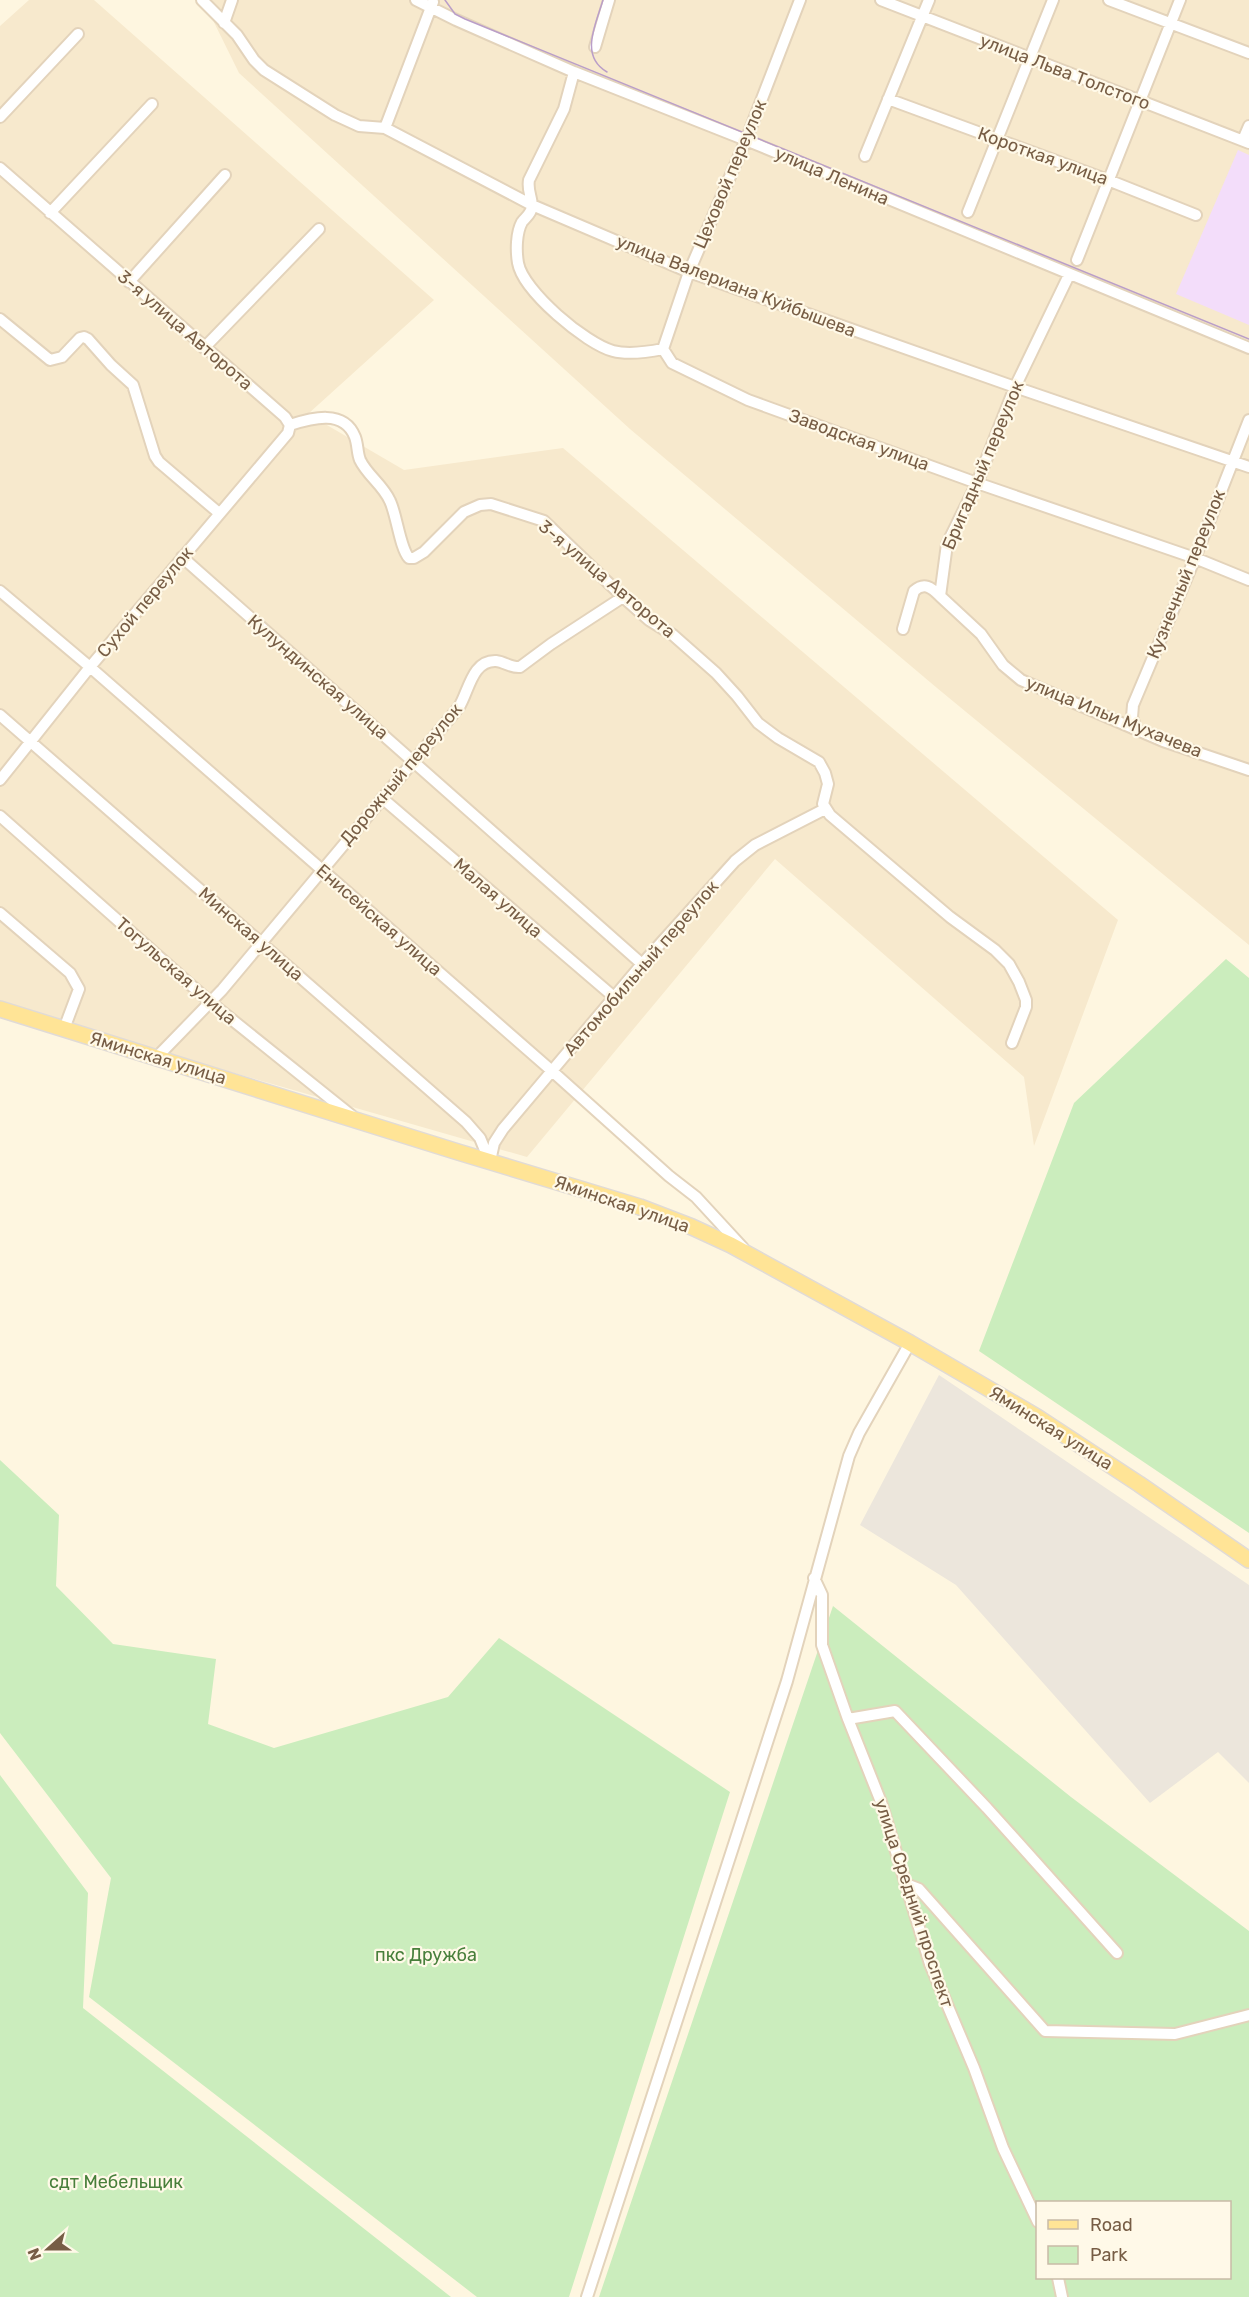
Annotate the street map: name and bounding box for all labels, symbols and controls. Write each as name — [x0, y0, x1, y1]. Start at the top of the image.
street label: улица Льва Толстого — [977, 29, 1153, 115]
street label: Цеховой переулок — [689, 96, 772, 252]
street label: Короткая улица — [975, 122, 1111, 190]
street label: улица Ленина — [772, 142, 892, 210]
street label: улица Валериана Куйбышева — [613, 230, 859, 342]
street label: 3-я улица Авторота — [113, 265, 257, 395]
street label: Бригадный переулок — [937, 377, 1029, 553]
street label: Заводская улица — [786, 404, 932, 476]
street label: Кузнечный переулок — [1142, 486, 1230, 662]
street label: 3-я улица Авторота — [534, 515, 680, 643]
street label: Сухой переулок — [92, 542, 198, 662]
street label: Кулундинская улица — [243, 610, 393, 744]
street label: улица Ильи Мухачева — [1023, 672, 1205, 762]
street label: Дорожный переулок — [335, 698, 467, 849]
street label: Малая улица — [449, 853, 547, 943]
street label: Енисейская улица — [312, 859, 446, 981]
street label: Автомобильный переулок — [559, 876, 723, 1060]
street label: Минская улица — [194, 882, 308, 986]
street label: Тогульская улица — [111, 913, 241, 1029]
street label: Яминская улица — [87, 1027, 229, 1089]
street label: Яминская улица — [551, 1171, 693, 1237]
street label: Яминская улица — [985, 1381, 1117, 1475]
street label: улица Средний проспект — [870, 1796, 958, 2010]
park label: пкс Дружба — [375, 1944, 477, 1966]
park label: сдт Мебельщик — [49, 2171, 183, 2193]
legend — [1036, 2201, 1231, 2279]
text: Road — [1090, 2214, 1133, 2236]
north arrow — [18, 2219, 78, 2279]
text: Park — [1090, 2244, 1128, 2266]
text: N — [24, 2245, 45, 2263]

